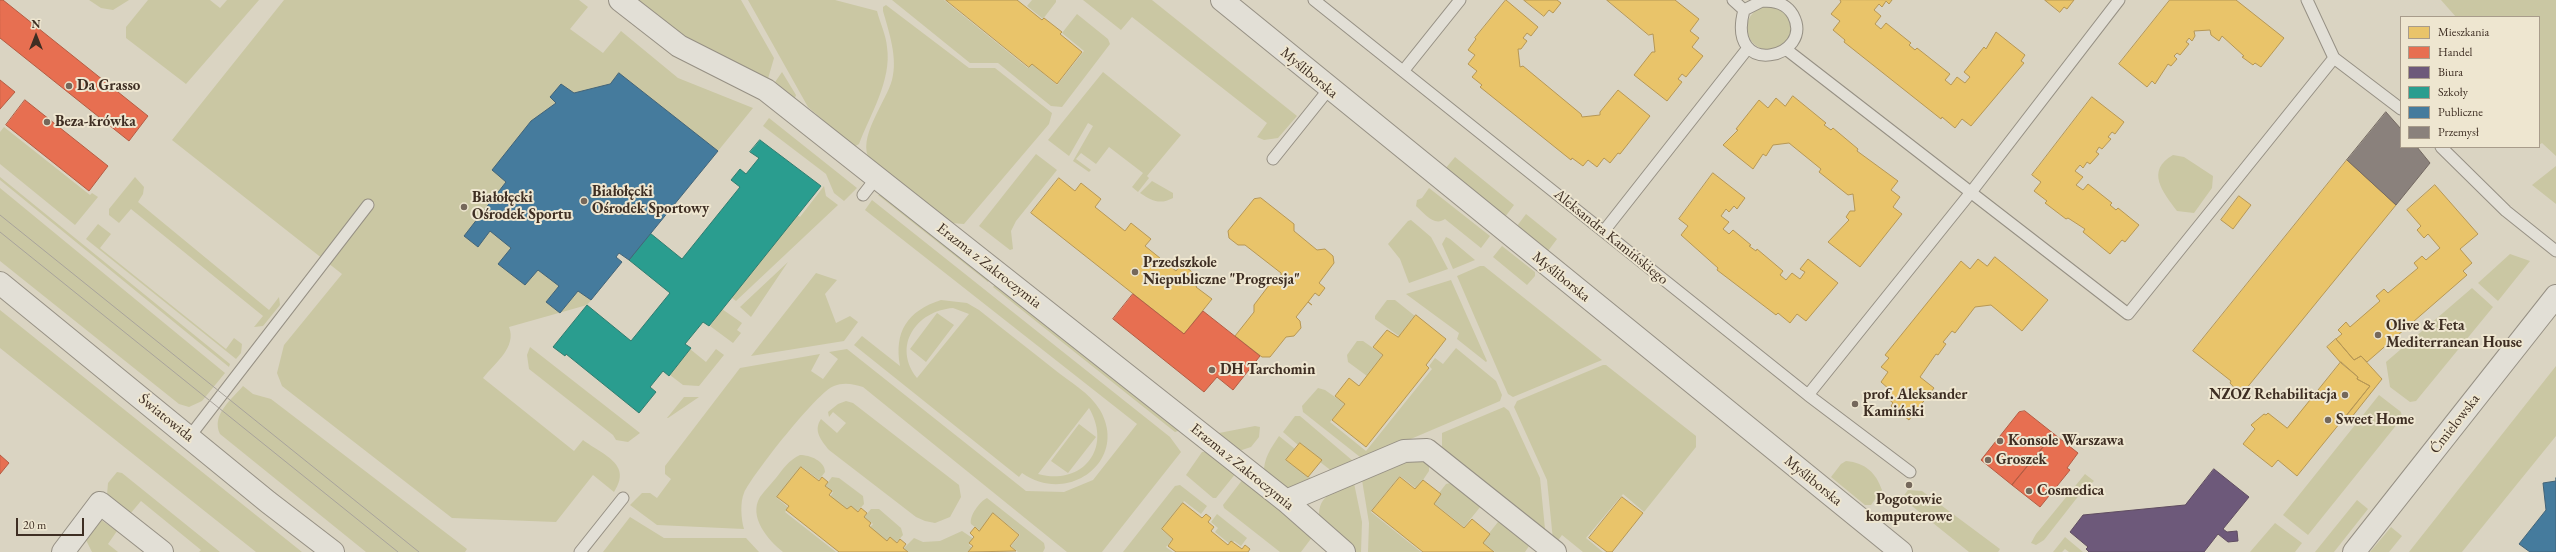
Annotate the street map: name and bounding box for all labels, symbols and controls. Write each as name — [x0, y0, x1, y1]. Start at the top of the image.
north arrow — [16, 16, 56, 56]
legend — [2400, 16, 2540, 148]
text: N — [32, 17, 40, 31]
text: Mieszkania — [2438, 24, 2489, 40]
street label: Myśliborska — [1277, 44, 1341, 102]
text: Handel — [2438, 44, 2472, 60]
text: Biura — [2438, 64, 2463, 80]
place label: Da Grasso — [77, 77, 140, 95]
marker: Da Grasso — [64, 81, 74, 91]
text: Szkoły — [2438, 84, 2468, 100]
text: Publiczne — [2438, 104, 2483, 120]
place label: Beza-krówka — [55, 113, 136, 131]
marker: Beza-krówka — [42, 117, 52, 127]
text: Przemysł — [2438, 124, 2479, 140]
place label: Białołęcki Ośrodek Sportowy — [592, 183, 709, 218]
street label: Aleksandra Kamińskiego — [1550, 185, 1672, 289]
place label: Białołęcki Ośrodek Sportu — [472, 189, 572, 224]
marker: Białołęcki Ośrodek Sportowy — [579, 196, 589, 206]
marker: Białołęcki Ośrodek Sportu — [459, 202, 469, 212]
street label: Erazma z Zakroczymia — [933, 220, 1045, 312]
street label: Myśliborska — [1528, 248, 1594, 306]
place label: Przedszkole Niepubliczne "Progresja" — [1143, 254, 1300, 289]
marker: Przedszkole Niepubliczne "Progresja" — [1130, 267, 1140, 277]
place label: Olive & Feta Mediterranean House — [2386, 317, 2522, 352]
marker: Olive & Feta Mediterranean House — [2373, 330, 2383, 340]
place label: DH Tarchomin — [1220, 361, 1315, 379]
marker: DH Tarchomin — [1207, 365, 1217, 375]
place label: prof. Aleksander Kamiński — [1863, 386, 1967, 421]
place label: NZOZ Rehabilitacja — [2209, 386, 2337, 404]
street label: Światowida — [135, 390, 197, 446]
marker: NZOZ Rehabilitacja — [2340, 390, 2350, 400]
street label: Ćmielowska — [2426, 391, 2484, 457]
marker: prof. Aleksander Kamiński — [1850, 399, 1860, 409]
place label: Sweet Home — [2336, 411, 2414, 429]
marker: Sweet Home — [2323, 415, 2333, 425]
street label: Erazma z Zakroczymia — [1187, 420, 1297, 514]
place label: Konsole Warszawa — [2008, 432, 2124, 450]
marker: Konsole Warszawa — [1995, 436, 2005, 446]
place label: Groszek — [1996, 451, 2047, 469]
street label: Myśliborska — [1780, 452, 1846, 510]
marker: Groszek — [1983, 455, 1993, 465]
marker: Pogotowie komputerowe — [1904, 480, 1914, 490]
place label: Cosmedica — [2037, 482, 2104, 500]
marker: Cosmedica — [2024, 486, 2034, 496]
place label: Pogotowie komputerowe — [1866, 491, 1952, 526]
scale bar — [18, 510, 86, 536]
text: 20 m — [23, 517, 46, 533]

